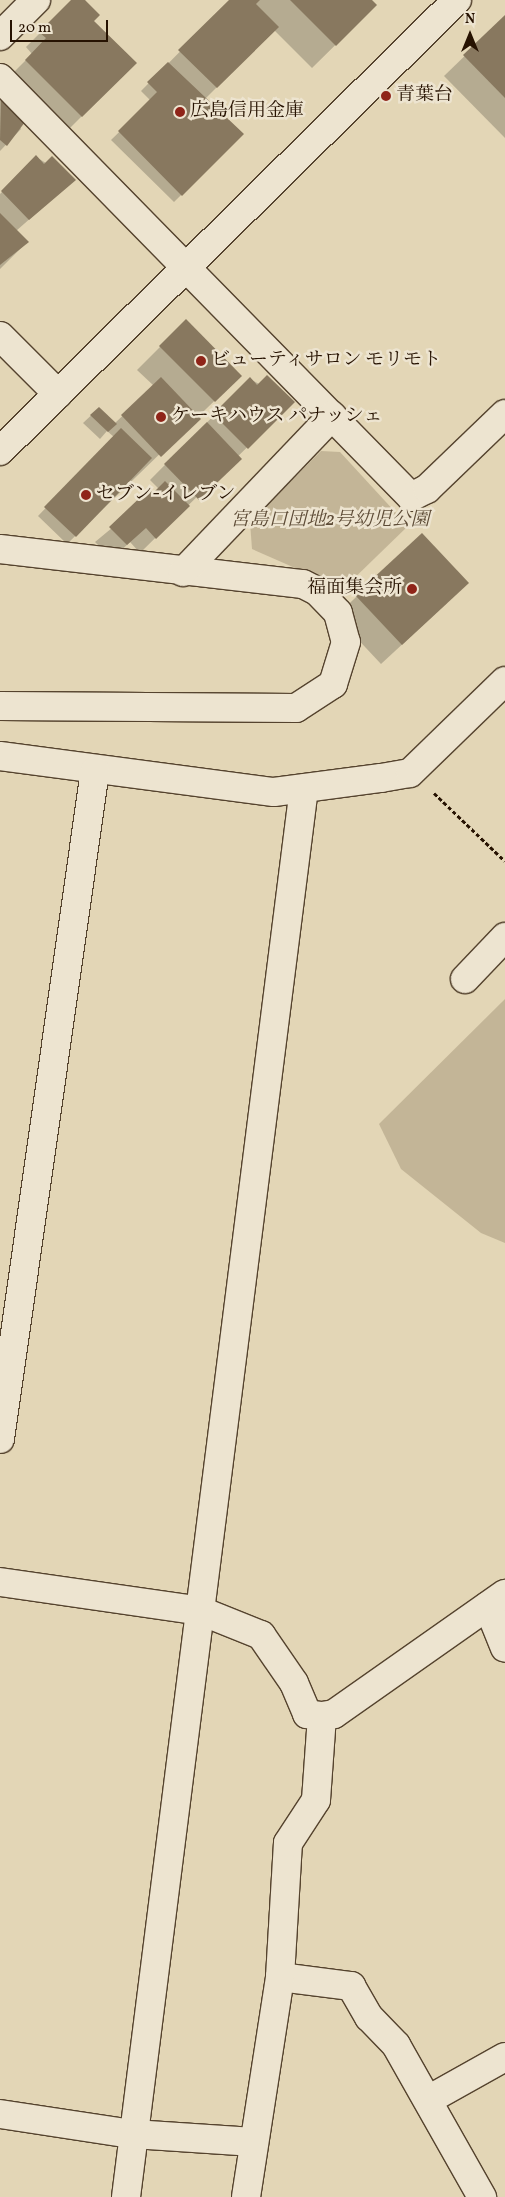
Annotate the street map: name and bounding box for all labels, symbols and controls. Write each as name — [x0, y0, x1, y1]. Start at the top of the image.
scale bar — [12, 10, 110, 42]
north arrow — [445, 10, 495, 60]
text: N — [465, 10, 475, 29]
text: 20 m — [18, 18, 51, 39]
place label: 青葉台 — [396, 85, 453, 107]
marker: 青葉台 — [380, 90, 392, 102]
place label: 広島信用金庫 — [190, 101, 304, 123]
marker: 広島信用金庫 — [174, 106, 186, 118]
place label: ビューティサロン モリモト — [211, 350, 443, 372]
marker: ビューティサロン モリモト — [195, 355, 207, 367]
place label: ケーキハウス パナッシェ — [171, 406, 384, 428]
marker: ケーキハウス パナッシェ — [155, 411, 167, 423]
place label: セブン-イレブン — [96, 484, 237, 506]
marker: セブン-イレブン — [80, 489, 92, 501]
park label: 宮島口団地2号幼児公園 — [230, 510, 430, 532]
place label: 福面集会所 — [307, 578, 402, 600]
marker: 福面集会所 — [406, 583, 418, 595]

